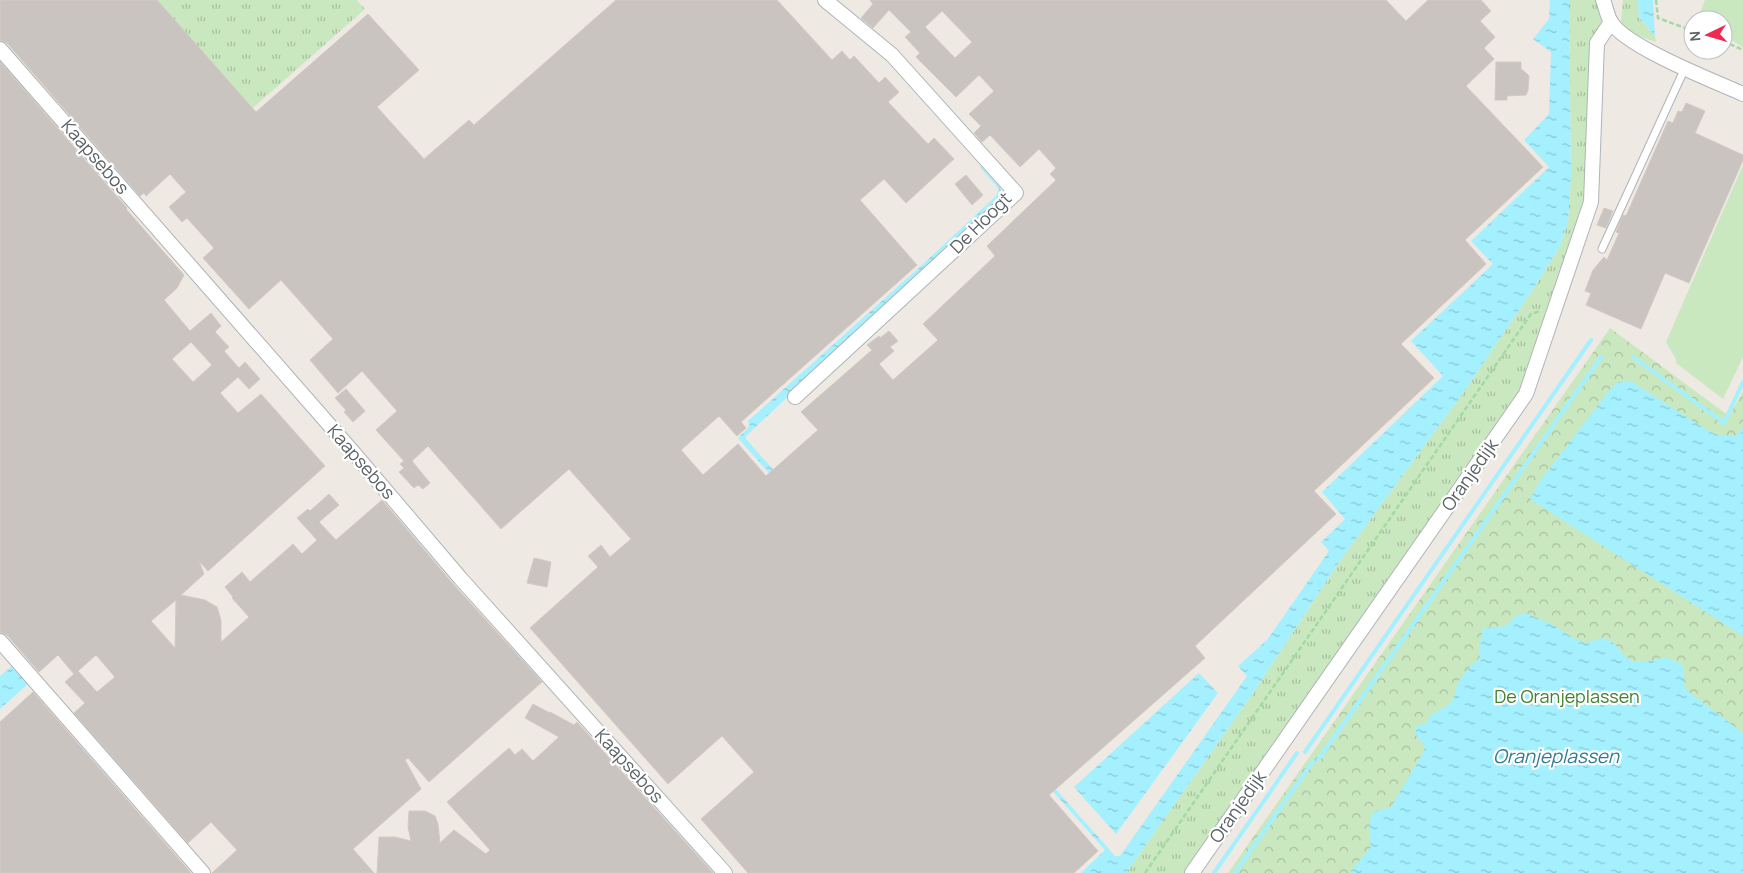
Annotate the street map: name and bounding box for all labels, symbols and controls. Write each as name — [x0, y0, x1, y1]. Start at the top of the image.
north arrow — [1683, 10, 1733, 60]
text: N — [1685, 30, 1704, 42]
street label: Kaapsebos — [57, 114, 135, 199]
street label: De Hoogt — [944, 186, 1016, 258]
street label: Kaapsebos — [323, 419, 401, 504]
street label: Oranjedijk — [1435, 433, 1503, 515]
park label: De Oranjeplassen — [1494, 684, 1640, 708]
street label: Kaapsebos — [590, 723, 669, 808]
water label: Oranjeplassen — [1493, 743, 1620, 769]
street label: Oranjedijk — [1203, 765, 1271, 847]

